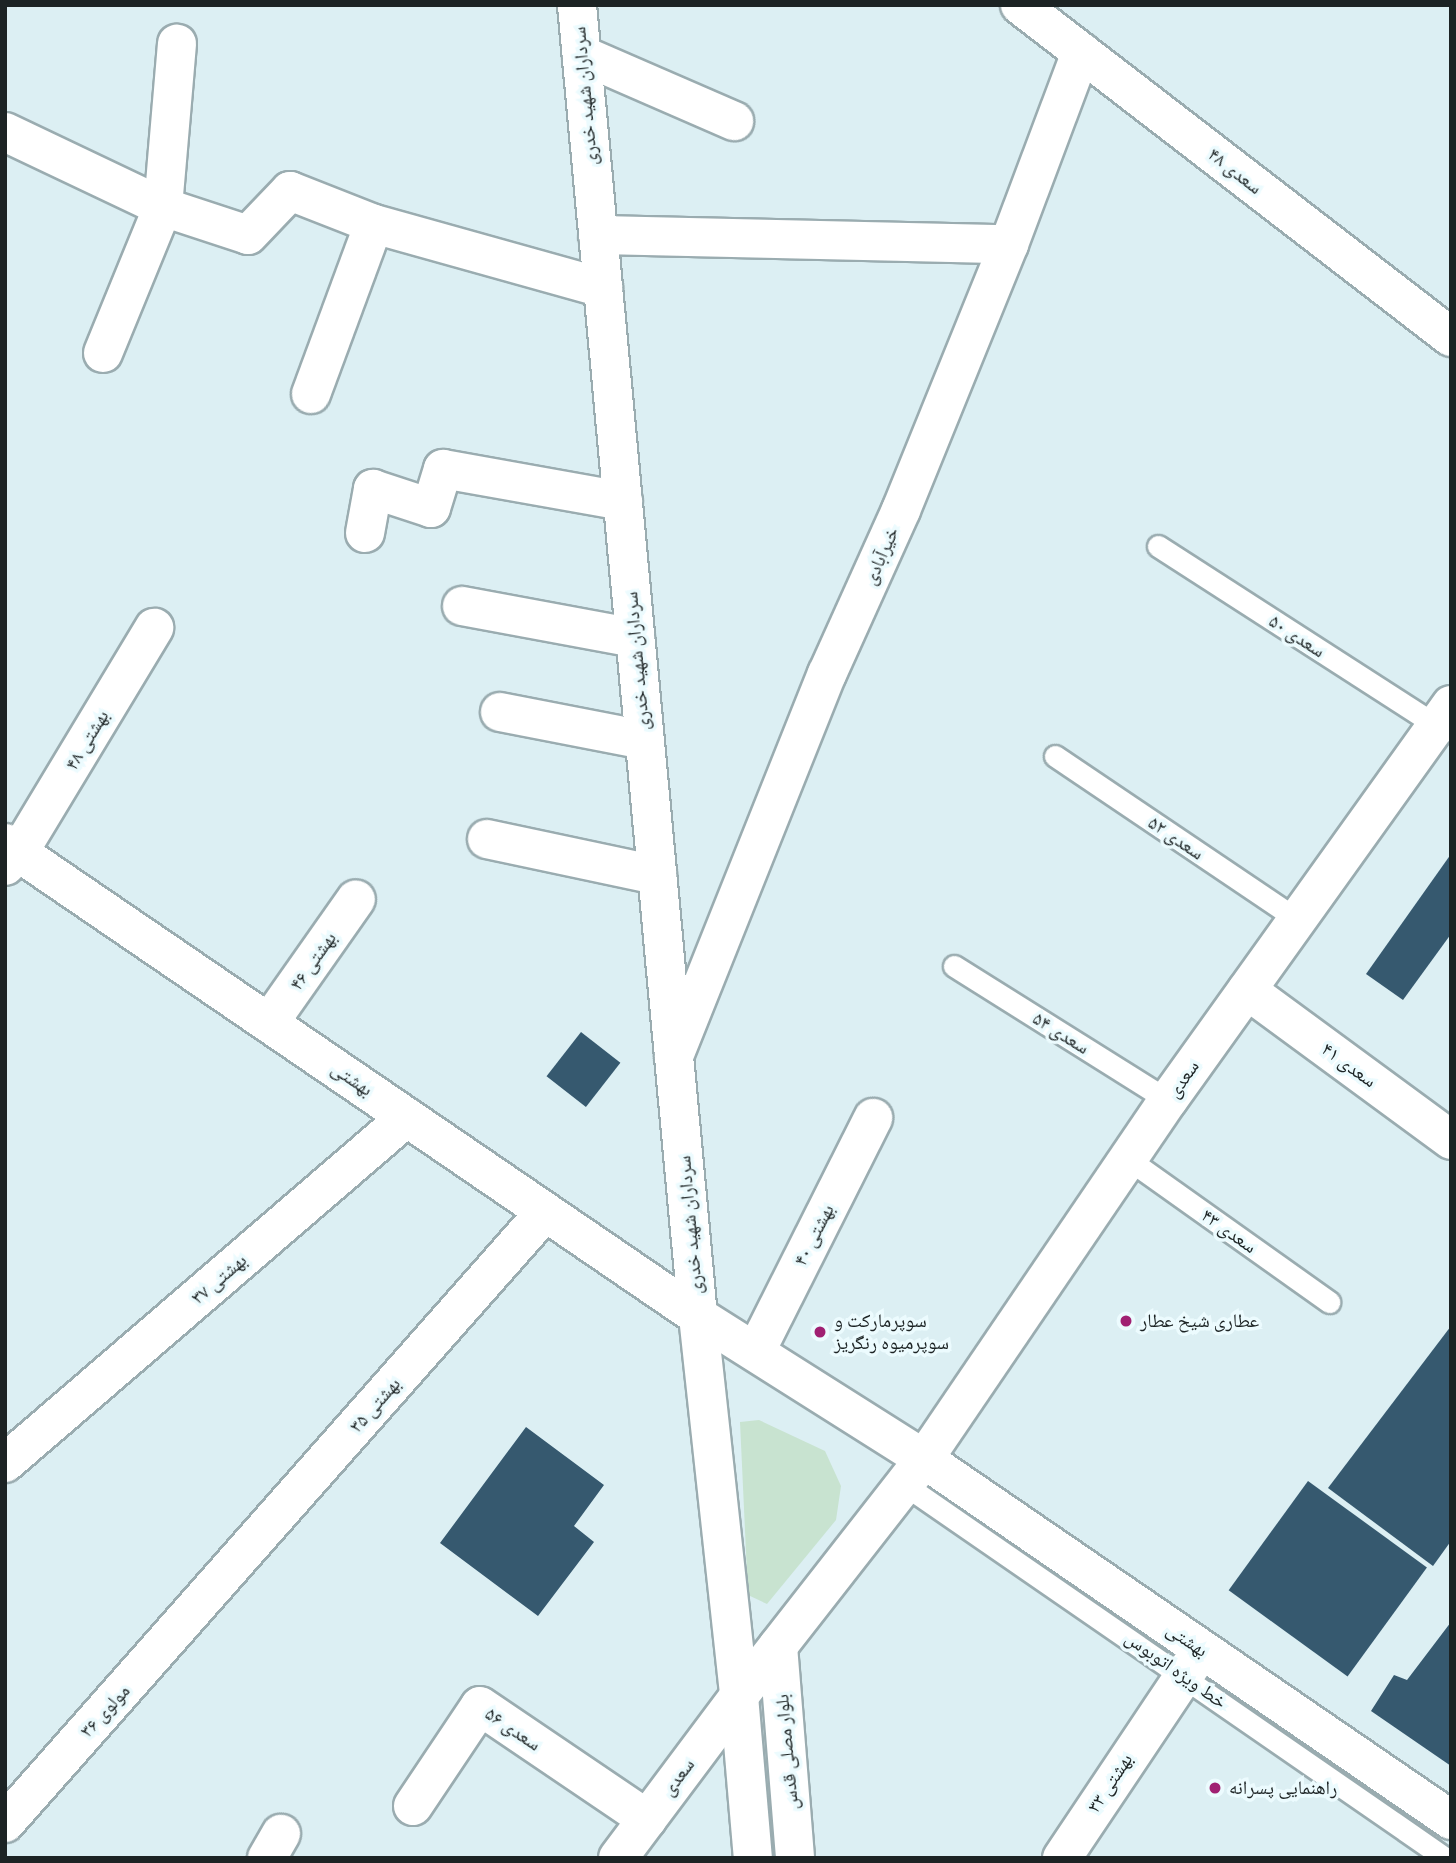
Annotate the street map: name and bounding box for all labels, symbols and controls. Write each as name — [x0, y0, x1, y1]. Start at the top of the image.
street label: سرداران شهید خدری — [568, 26, 602, 166]
street label: سعدی ۴۸ — [1203, 143, 1267, 199]
street label: خیرآبادی — [858, 524, 904, 588]
street label: سرداران شهید خدری — [620, 591, 654, 731]
street label: سعدی ۵۰ — [1265, 609, 1329, 663]
street label: بهشتی ۴۸ — [60, 706, 114, 774]
street label: سعدی ۵۲ — [1144, 811, 1208, 865]
street label: بهشتی ۴۶ — [285, 927, 341, 995]
street label: سعدی ۵۴ — [1029, 1007, 1093, 1059]
street label: سعدی ۴۱ — [1317, 1037, 1381, 1093]
street label: سعدی — [1162, 1056, 1204, 1102]
street label: بهشتی — [327, 1057, 377, 1101]
street label: سرداران شهید خدری — [673, 1155, 707, 1295]
street label: بهشتی ۴۰ — [789, 1200, 839, 1270]
street label: سعدی ۴۳ — [1197, 1204, 1261, 1258]
street label: بهشتی ۳۷ — [187, 1249, 251, 1309]
place label: سوپرمارکت و سوپرمیوه رنگریز — [834, 1310, 949, 1354]
place label: عطاری شیخ عطار — [1140, 1310, 1259, 1332]
marker: عطاری شیخ عطار — [1118, 1313, 1134, 1329]
marker: سوپرمارکت و سوپرمیوه رنگریز — [812, 1324, 828, 1340]
street label: بهشتی ۳۵ — [345, 1373, 405, 1437]
street label: بهشتی — [1162, 1618, 1212, 1662]
street label: خط ویژه اتوبوس — [1121, 1627, 1231, 1713]
street label: مولوی ۳۶ — [75, 1680, 135, 1742]
street label: بلوار مصلی قدس — [771, 1693, 803, 1811]
street label: سعدی ۵۶ — [481, 1702, 545, 1756]
street label: بهشتی ۳۳ — [1082, 1749, 1138, 1817]
street label: سعدی — [657, 1754, 699, 1800]
place label: راهنمایی پسرانه — [1229, 1777, 1337, 1799]
marker: راهنمایی پسرانه — [1207, 1780, 1223, 1796]

